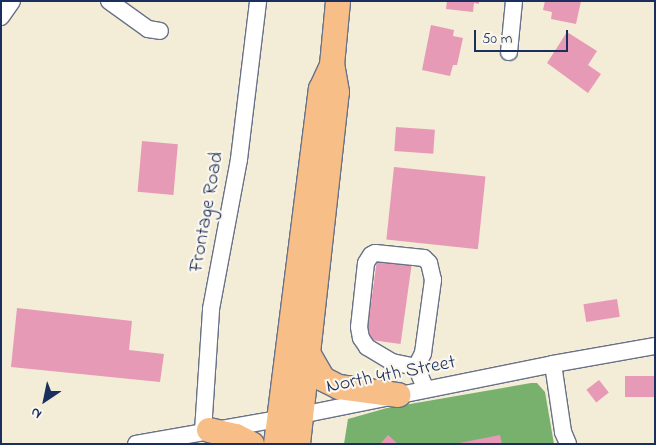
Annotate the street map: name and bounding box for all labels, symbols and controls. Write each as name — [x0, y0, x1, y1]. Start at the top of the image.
scale bar — [476, 20, 570, 52]
text: 50 m — [482, 28, 512, 50]
street label: Frontage Road — [185, 150, 229, 274]
street label: North 4th Street — [324, 351, 458, 399]
north arrow — [20, 375, 70, 425]
text: N — [27, 402, 46, 424]

